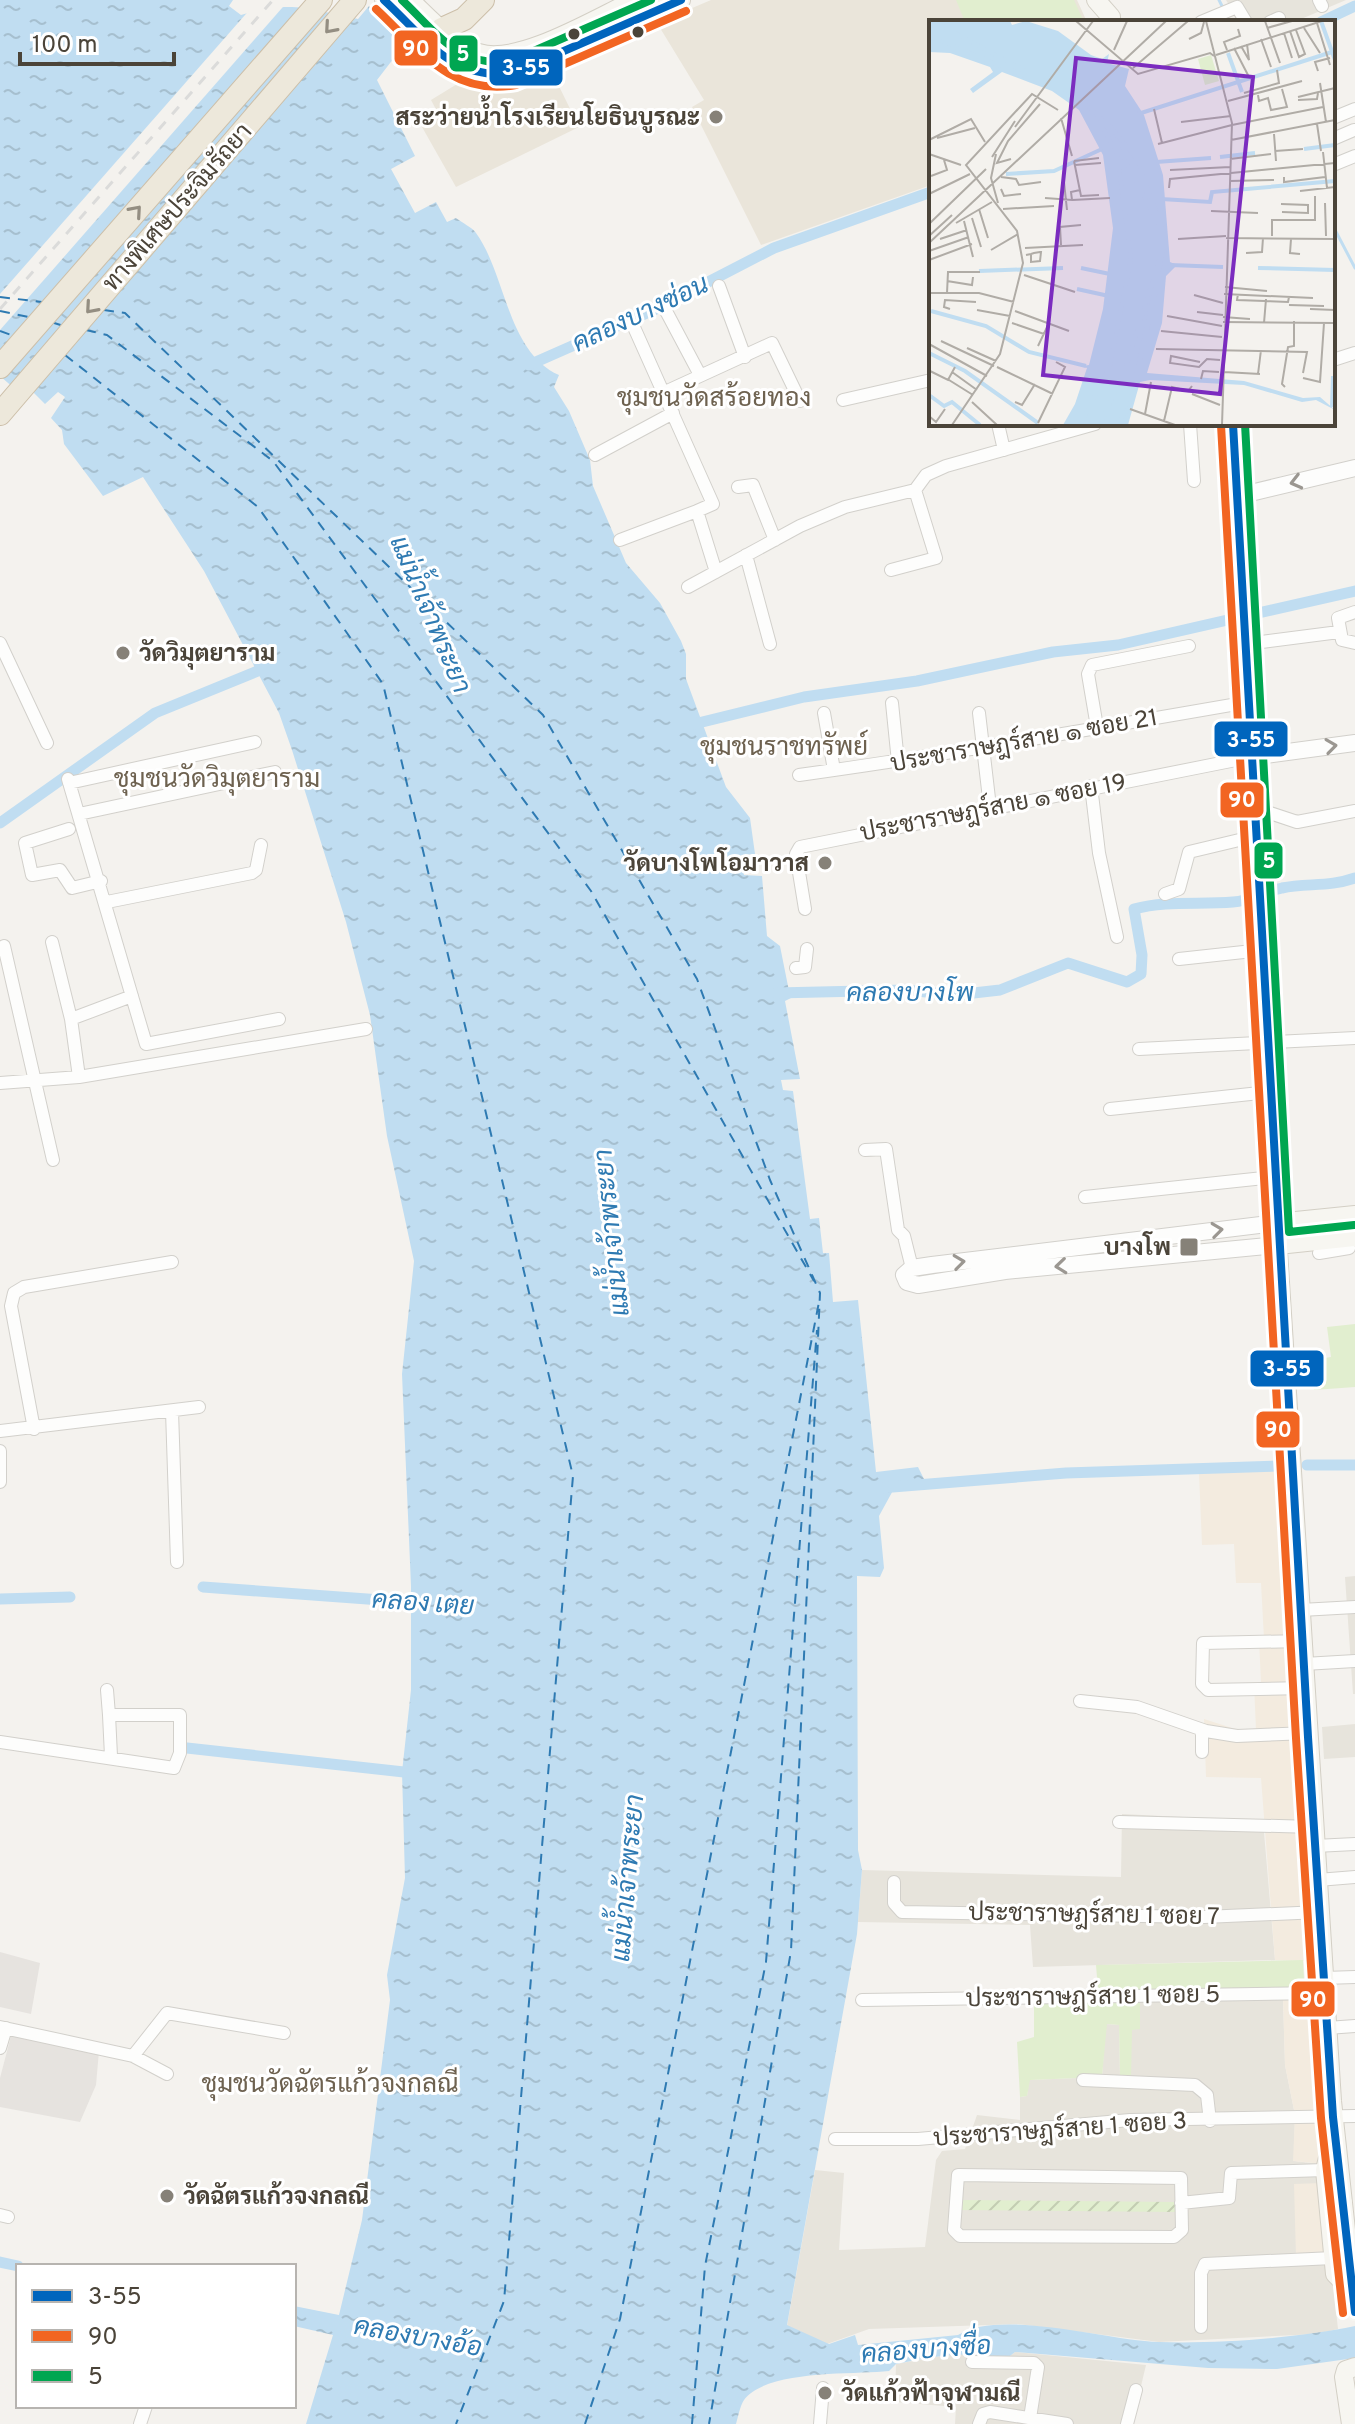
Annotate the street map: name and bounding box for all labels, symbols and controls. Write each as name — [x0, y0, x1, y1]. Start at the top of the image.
scale bar — [20, 16, 174, 66]
one-way arrow — [326, 19, 340, 34]
inset map — [929, 20, 1335, 426]
unlabelled marker — [630, 24, 646, 40]
unlabelled marker — [566, 26, 582, 42]
line badge: 90 — [393, 29, 439, 67]
text: 100 m — [32, 31, 98, 61]
line badge: 5 — [448, 34, 479, 73]
text: 90 — [402, 37, 430, 64]
text: 5 — [456, 42, 470, 69]
line badge: 3-55 — [488, 48, 564, 87]
text: 3-55 — [501, 56, 551, 83]
place label: สระว่ายนํ้าโรงเรียนโยธินบูรณะ — [395, 95, 700, 134]
marker: สระว่ายนํ้าโรงเรียนโยธินบูรณะ — [707, 108, 725, 126]
street label: ทางพิเศษประจิมรัถยา — [97, 117, 260, 298]
one-way arrow — [126, 206, 140, 221]
water label: คลองบางซ่อน — [567, 268, 715, 361]
one-way arrow — [86, 298, 101, 313]
district label: ชุมชนวัดสร้อยทอง — [617, 381, 811, 416]
one-way arrow — [1290, 473, 1304, 490]
water label: แม่น้ำเจ้าพระยา — [381, 528, 483, 699]
place label: วัดวิมุตยาราม — [139, 638, 275, 670]
marker: วัดวิมุตยาราม — [114, 644, 132, 662]
street label: ประชาราษฎร์สาย ๑ ซอย 21 — [888, 701, 1160, 780]
line badge: 3-55 — [1213, 720, 1289, 758]
text: 3-55 — [1226, 728, 1276, 755]
district label: ชุมชนราชทรัพย์ — [700, 729, 868, 765]
one-way arrow — [1324, 738, 1337, 755]
district label: ชุมชนวัดวิมุตยาราม — [114, 762, 320, 797]
street label: ประชาราษฎร์สาย ๑ ซอย 19 — [857, 765, 1129, 849]
line badge: 90 — [1219, 781, 1265, 819]
text: 90 — [1228, 788, 1256, 815]
line badge: 5 — [1253, 841, 1284, 880]
place label: วัดบางโพโอมาวาส — [623, 847, 809, 880]
text: 5 — [1262, 849, 1276, 876]
marker: วัดบางโพโอมาวาส — [816, 854, 834, 872]
water label: คลองบางโพ — [846, 976, 974, 1011]
water label: แม่น้ำเจ้าพระยา — [581, 1147, 639, 1319]
one-way arrow — [1211, 1222, 1224, 1239]
place label: บางโพ — [1104, 1231, 1171, 1264]
marker: บางโพ — [1178, 1236, 1200, 1258]
one-way arrow — [953, 1253, 966, 1270]
one-way arrow — [1054, 1257, 1067, 1274]
line badge: 3-55 — [1249, 1349, 1325, 1388]
text: 3-55 — [1262, 1357, 1312, 1384]
line badge: 90 — [1255, 1410, 1301, 1449]
text: 90 — [1264, 1418, 1292, 1445]
water label: คลอง เตย — [371, 1584, 475, 1625]
water label: แม่น้ำเจ้าพระยา — [599, 1792, 653, 1963]
street label: ประชาราษฎร์สาย 1 ซอย 7 — [968, 1896, 1220, 1933]
street label: ประชาราษฎร์สาย 1 ซอย 5 — [965, 1978, 1221, 2015]
line badge: 90 — [1290, 1980, 1336, 2018]
text: 90 — [1299, 1988, 1327, 2015]
district label: ชุมชนวัดฉัตรแก้วจงกลณี — [201, 2067, 459, 2102]
street label: ประชาราษฎร์สาย 1 ซอย 3 — [932, 2104, 1188, 2155]
place label: วัดฉัตรแก้วจงกลณี — [183, 2180, 369, 2213]
marker: วัดฉัตรแก้วจงกลณี — [158, 2187, 176, 2205]
legend — [16, 2264, 296, 2408]
text: 3-55 — [88, 2283, 142, 2313]
water label: คลองบางอ้อ — [351, 2309, 485, 2366]
text: 90 — [88, 2323, 118, 2353]
water label: คลองบางซื่อ — [859, 2323, 992, 2372]
text: 5 — [88, 2363, 103, 2393]
place label: วัดแก้วฟ้าจุฬามณี — [841, 2377, 1021, 2410]
marker: วัดแก้วฟ้าจุฬามณี — [816, 2384, 834, 2402]

